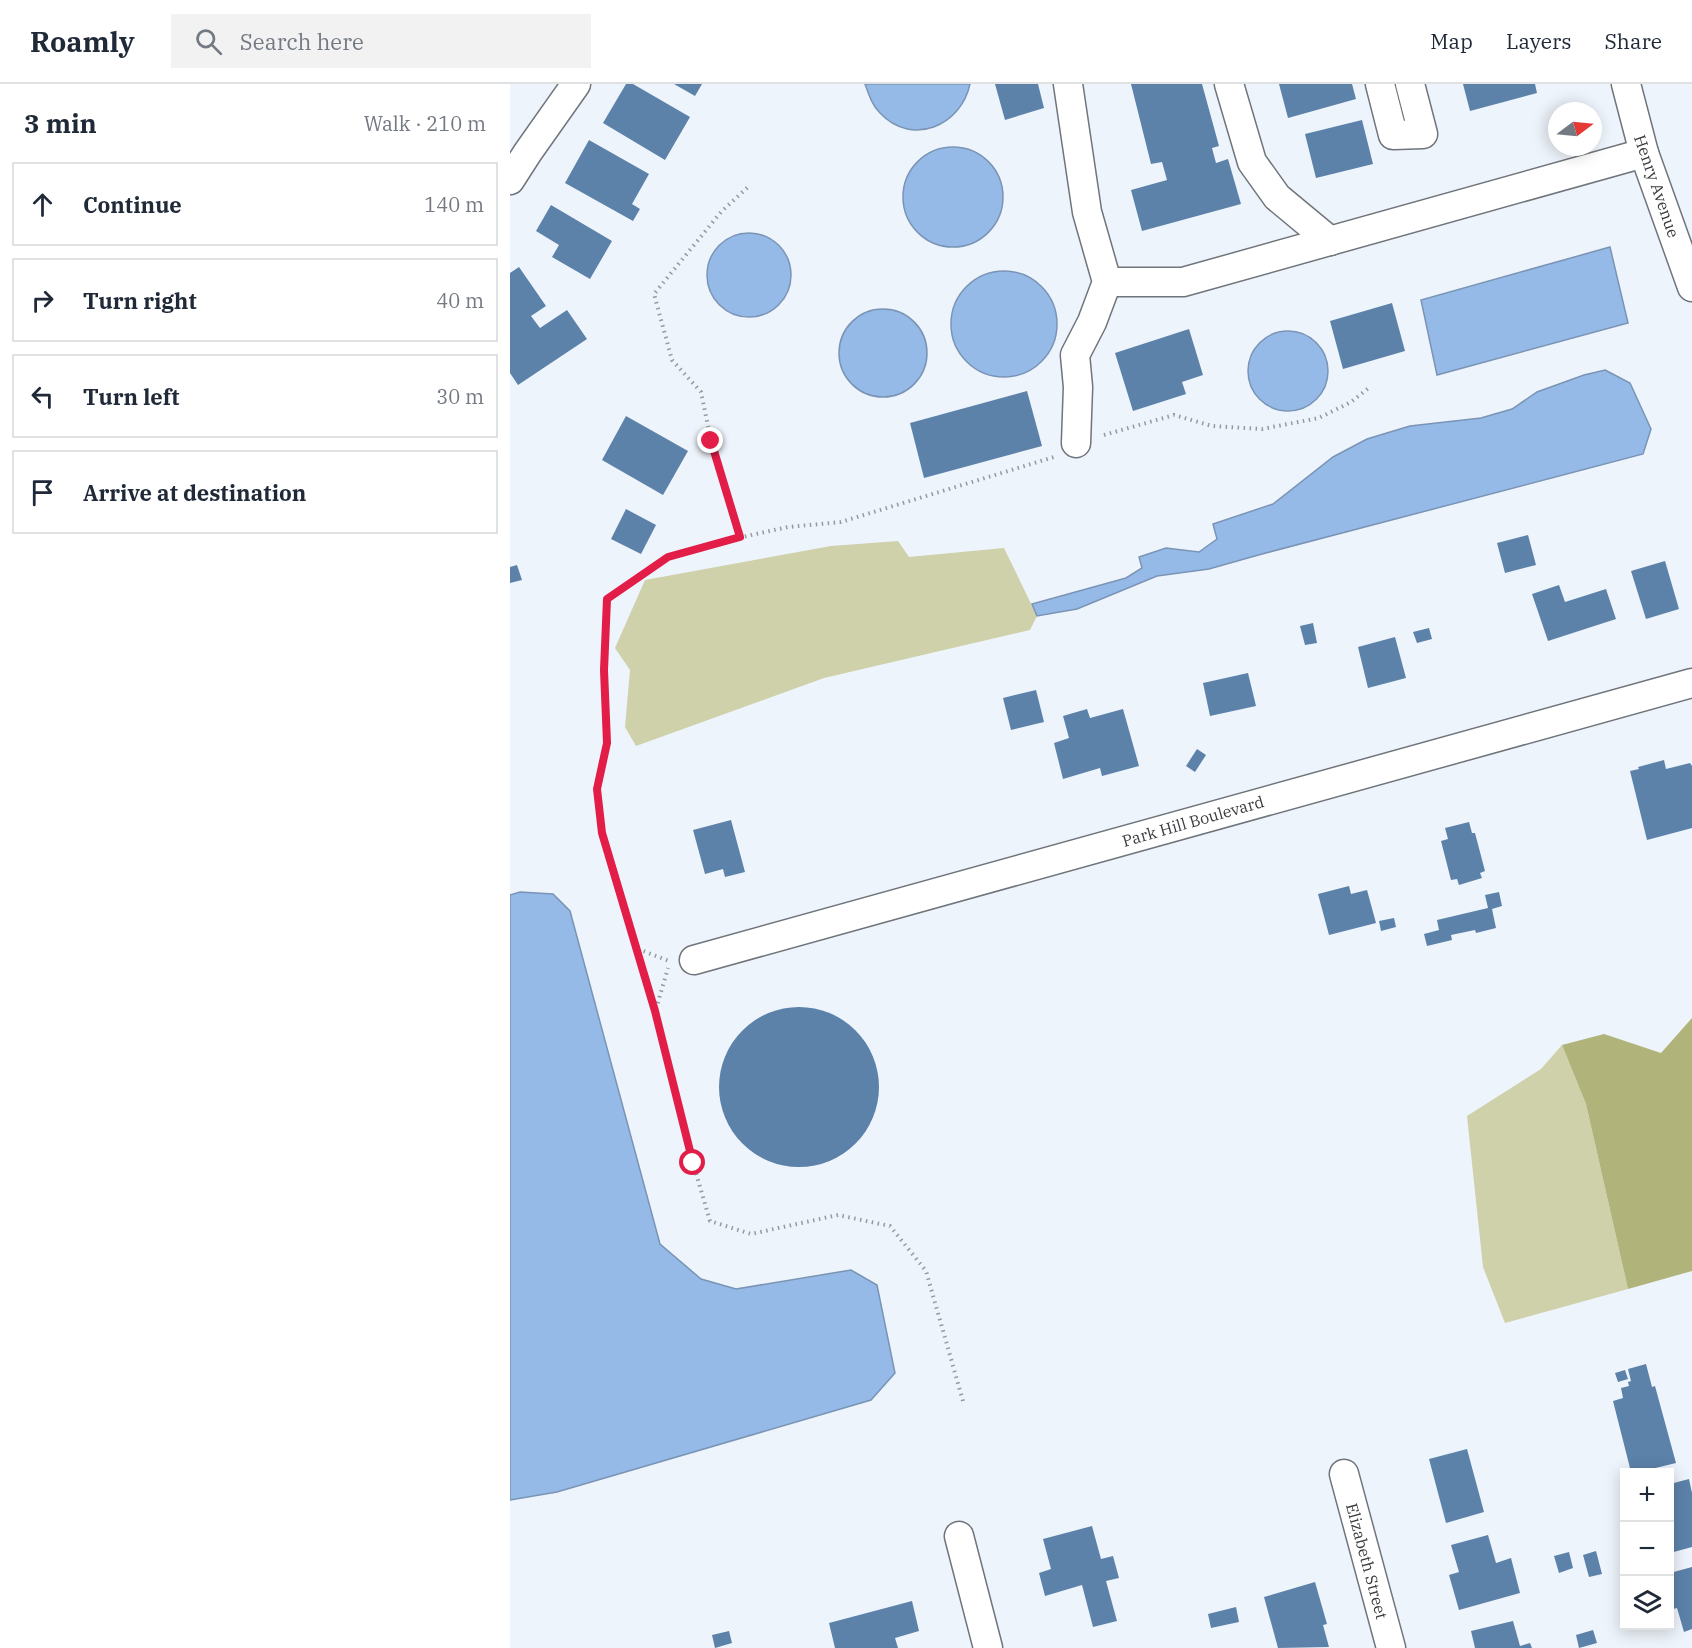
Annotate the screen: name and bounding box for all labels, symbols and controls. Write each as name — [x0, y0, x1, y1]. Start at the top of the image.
search box — [171, 14, 591, 68]
text: Roamly — [30, 23, 135, 60]
icon: search — [192, 25, 225, 58]
text: Search here — [240, 27, 364, 56]
text: Map — [1430, 27, 1473, 55]
text: Layers — [1506, 27, 1572, 55]
text: Share — [1605, 27, 1662, 55]
north arrow — [1548, 102, 1602, 156]
text: 3 min — [24, 106, 97, 140]
text: Walk · 210 m — [364, 110, 486, 137]
street label: Henry Avenue — [1630, 132, 1684, 240]
icon: ahead — [26, 188, 59, 221]
text: Continue — [83, 190, 182, 219]
text: 140 m — [424, 191, 484, 218]
icon: right — [26, 284, 59, 317]
text: Turn right — [83, 286, 197, 315]
text: 40 m — [436, 287, 484, 314]
icon: left — [26, 380, 59, 413]
text: Turn left — [83, 382, 179, 411]
text: 30 m — [436, 383, 484, 410]
route end — [697, 427, 723, 453]
icon: arrive — [26, 476, 59, 509]
text: Arrive at destination — [83, 478, 306, 507]
street label: Park Hill Boulevard — [1120, 791, 1266, 851]
route start — [679, 1149, 705, 1175]
map controls — [1620, 1468, 1674, 1630]
button: + — [1620, 1468, 1674, 1522]
street label: Elizabeth Street — [1342, 1501, 1392, 1622]
button: − — [1620, 1522, 1674, 1576]
button: layers — [1620, 1576, 1674, 1630]

